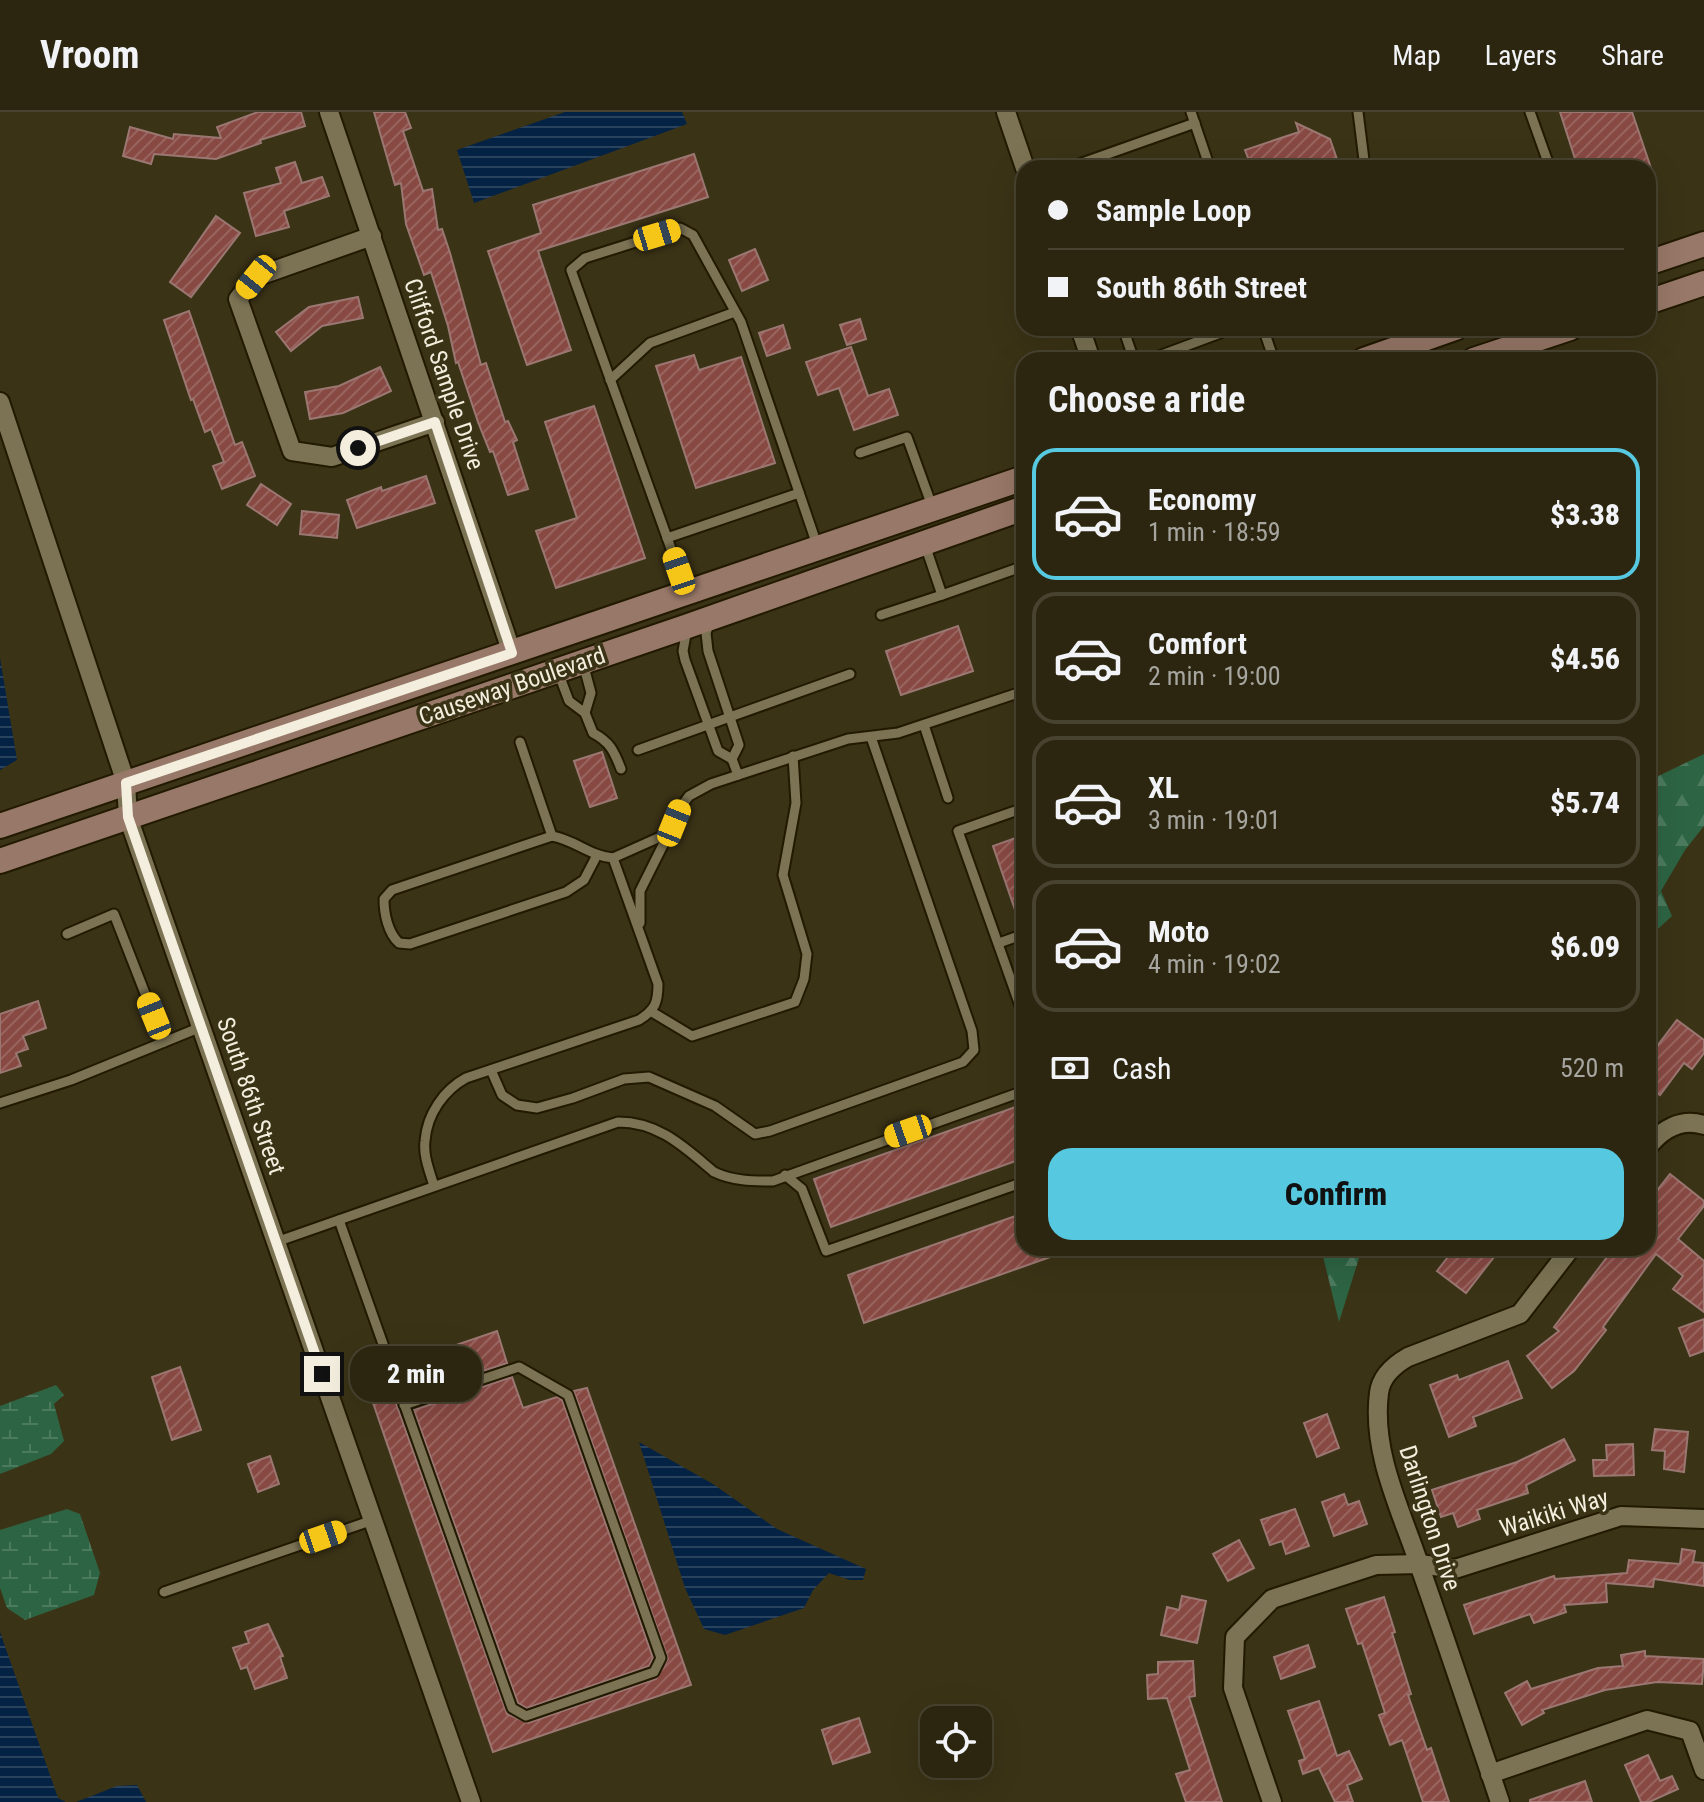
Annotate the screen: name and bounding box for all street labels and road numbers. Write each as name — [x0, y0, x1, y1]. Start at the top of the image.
street label: Clifford Sample Drive — [398, 275, 490, 473]
street label: Causeway Boulevard — [415, 641, 609, 731]
street label: South 86th Street — [211, 1014, 291, 1178]
street label: Darlington Drive — [1393, 1442, 1467, 1594]
street label: Waikiki Way — [1496, 1483, 1612, 1543]

